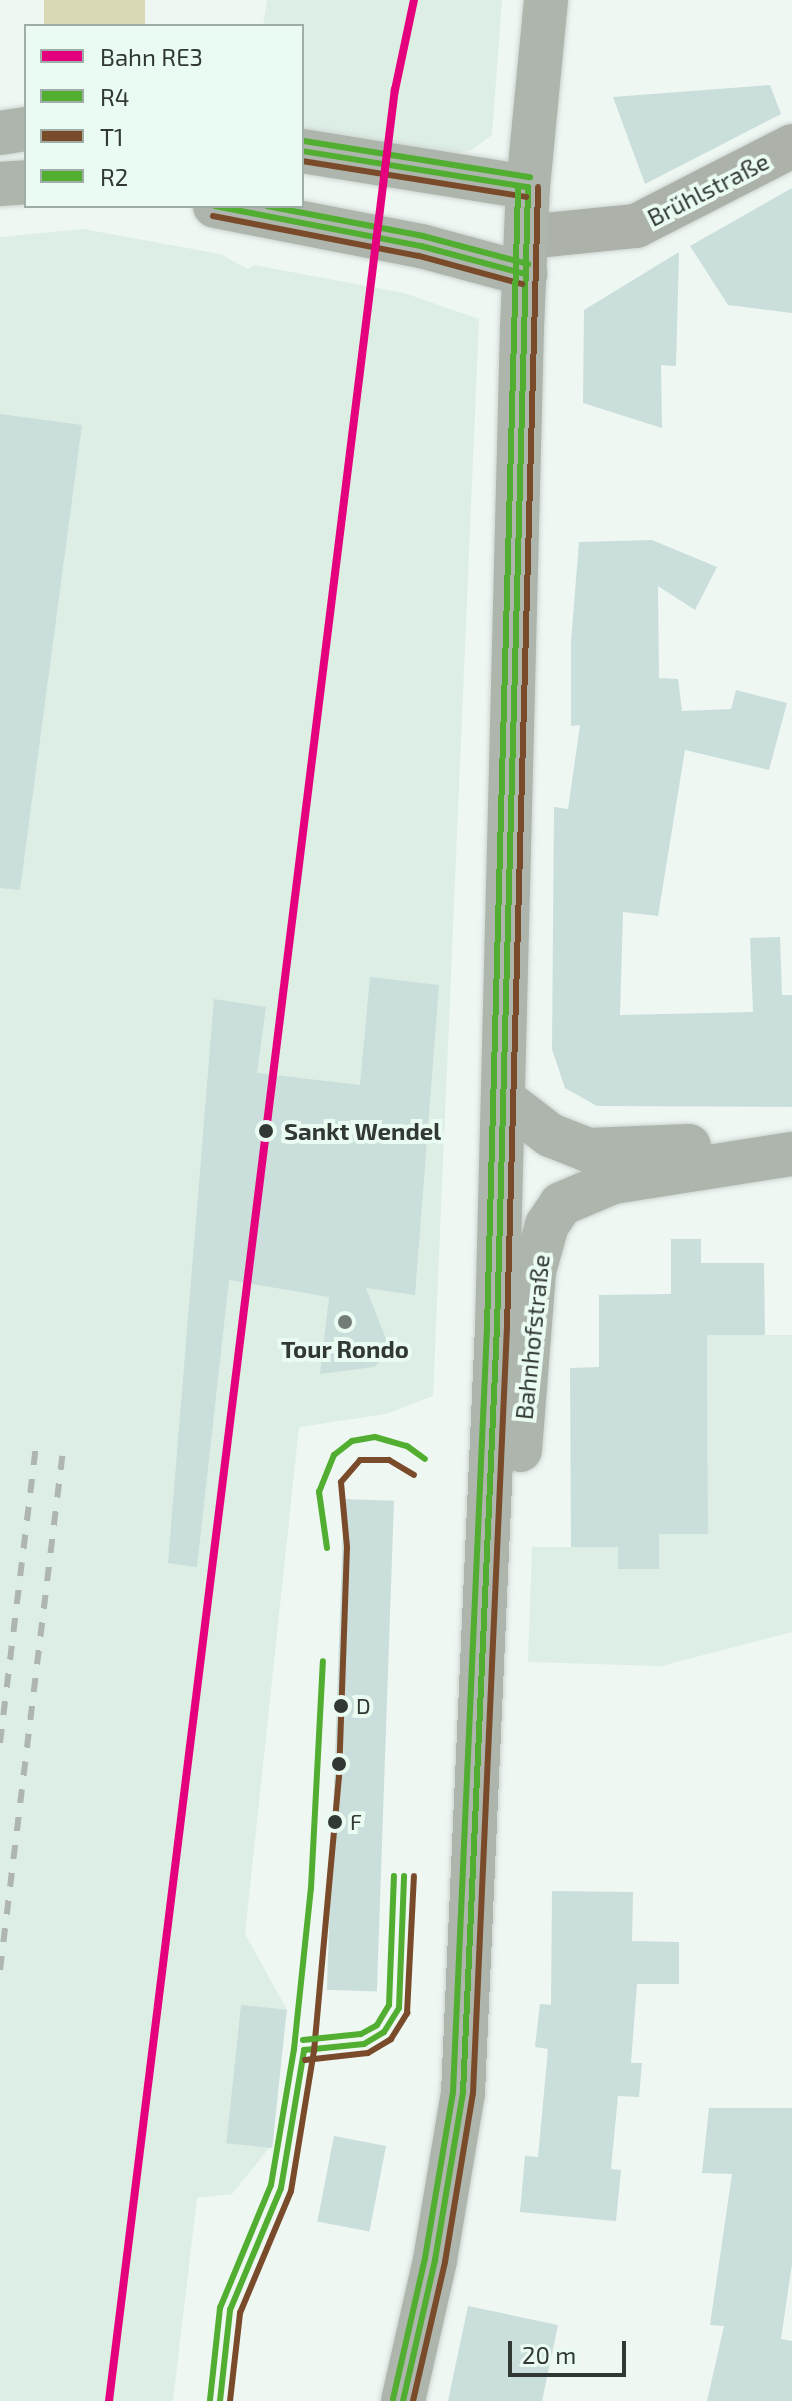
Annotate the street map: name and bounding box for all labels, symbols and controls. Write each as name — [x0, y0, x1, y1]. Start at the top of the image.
legend — [24, 24, 304, 208]
text: Bahn RE3 — [100, 42, 203, 71]
text: R4 — [100, 82, 130, 111]
text: T1 — [100, 122, 124, 151]
street label: Brühlstraße — [642, 146, 774, 232]
text: R2 — [100, 162, 128, 191]
place label: Sankt Wendel — [284, 1117, 441, 1145]
marker: Sankt Wendel — [255, 1120, 277, 1142]
street label: Bahnhofstraße — [509, 1253, 555, 1421]
marker: Tour Rondo — [336, 1313, 354, 1331]
place label: Tour Rondo — [281, 1335, 409, 1363]
place label: D — [356, 1693, 371, 1719]
marker: D — [333, 1698, 349, 1714]
unlabelled marker — [331, 1756, 347, 1772]
place label: F — [350, 1809, 362, 1835]
marker: F — [327, 1814, 343, 1830]
scale bar — [512, 2325, 630, 2375]
text: 20 m — [522, 2340, 576, 2369]

